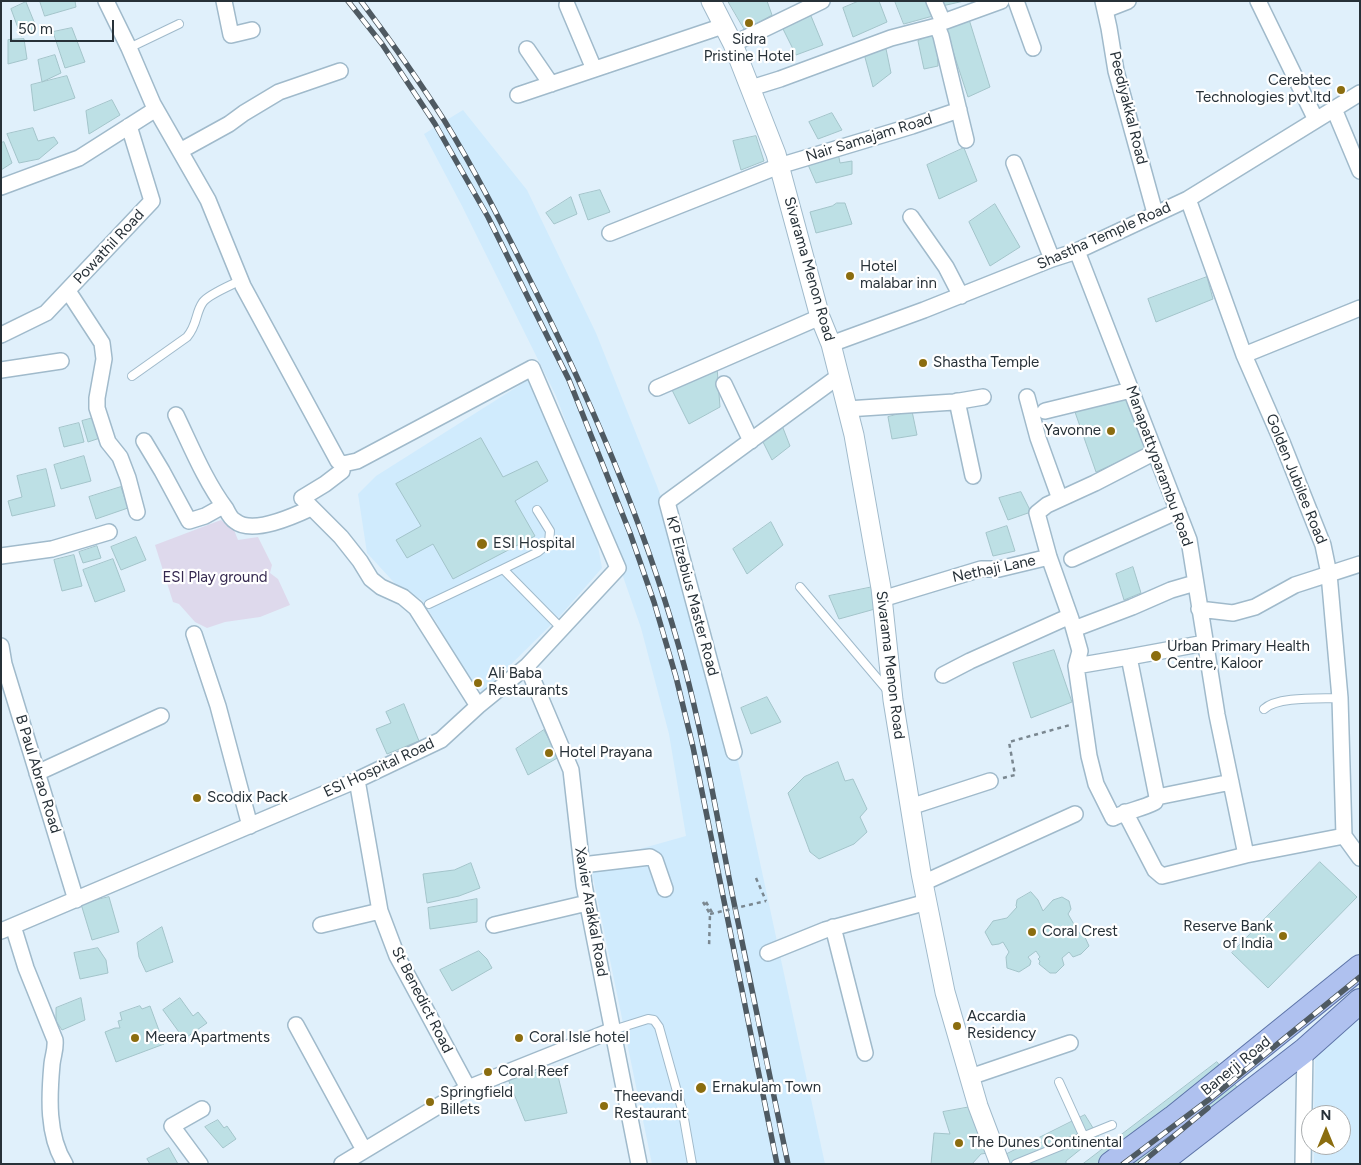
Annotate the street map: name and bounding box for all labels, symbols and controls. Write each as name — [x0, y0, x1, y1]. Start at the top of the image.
scale bar — [12, 10, 116, 42]
marker: Sidra Pristine Hotel — [743, 17, 755, 29]
text: 50 m — [18, 20, 53, 38]
place label: Sidra Pristine Hotel — [704, 31, 794, 66]
street label: Peediyakkal Road — [1105, 49, 1151, 167]
place label: Cerebtec Technologies pvt.ltd — [1196, 72, 1331, 107]
marker: Cerebtec Technologies pvt.ltd — [1335, 84, 1347, 96]
street label: Nair Samajam Road — [804, 110, 934, 166]
street label: Sivarama Menon Road — [780, 195, 838, 343]
street label: Shastha Temple Road — [1034, 198, 1174, 274]
street label: Powathil Road — [70, 206, 148, 288]
place label: Hotel malabar inn — [860, 258, 937, 293]
marker: Hotel malabar inn — [844, 270, 856, 282]
place label: Shastha Temple — [933, 354, 1039, 372]
marker: Shastha Temple — [917, 357, 929, 369]
street label: Manapattyparambu Road — [1122, 383, 1196, 549]
street label: Golden Jubilee Road — [1262, 411, 1330, 547]
place label: Yavonne — [1044, 422, 1101, 440]
marker: Yavonne — [1105, 425, 1117, 437]
street label: KP Elzebius Master Road — [662, 514, 722, 678]
place label: ESI Hospital — [493, 535, 575, 553]
marker: ESI Hospital — [475, 537, 489, 551]
street label: Nethaji Lane — [951, 551, 1037, 587]
park label: ESI Play ground — [162, 569, 268, 587]
street label: Sivarama Menon Road — [872, 590, 908, 740]
place label: Urban Primary Health Centre, Kaloor — [1167, 638, 1310, 673]
marker: Urban Primary Health Centre, Kaloor — [1149, 649, 1163, 663]
place label: Ali Baba Restaurants — [488, 665, 568, 700]
marker: Ali Baba Restaurants — [472, 677, 484, 689]
street label: B Paul Abrao Road — [11, 713, 65, 835]
street label: ESI Hospital Road — [321, 734, 437, 802]
place label: Hotel Prayana — [559, 744, 652, 762]
marker: Hotel Prayana — [543, 747, 555, 759]
place label: Scodix Pack — [207, 789, 288, 807]
marker: Scodix Pack — [191, 792, 203, 804]
street label: Xavier Arakkal Road — [571, 846, 611, 978]
place label: Reserve Bank of India — [1183, 918, 1273, 953]
place label: Coral Crest — [1042, 923, 1118, 941]
marker: Coral Crest — [1026, 926, 1038, 938]
marker: Reserve Bank of India — [1277, 930, 1289, 942]
street label: St Benedict Road — [387, 944, 457, 1056]
place label: Accardia Residency — [967, 1008, 1036, 1043]
marker: Accardia Residency — [951, 1020, 963, 1032]
place label: Meera Apartments — [145, 1029, 270, 1047]
place label: Coral Isle hotel — [529, 1029, 629, 1047]
marker: Meera Apartments — [129, 1032, 141, 1044]
marker: Coral Isle hotel — [513, 1032, 525, 1044]
street label: Banerji Road — [1198, 1033, 1274, 1099]
place label: Coral Reef — [498, 1063, 569, 1081]
marker: Coral Reef — [482, 1066, 494, 1078]
place label: Ernakulam Town — [712, 1079, 821, 1097]
marker: Ernakulam Town — [694, 1081, 708, 1095]
place label: Springfield Billets — [440, 1084, 513, 1119]
place label: Theevandi Restaurant — [614, 1088, 687, 1123]
marker: Springfield Billets — [424, 1096, 436, 1108]
marker: Theevandi Restaurant — [598, 1100, 610, 1112]
north arrow — [1301, 1105, 1351, 1155]
text: N — [1321, 1107, 1331, 1124]
place label: The Dunes Continental — [969, 1134, 1122, 1152]
marker: The Dunes Continental — [953, 1137, 965, 1149]

